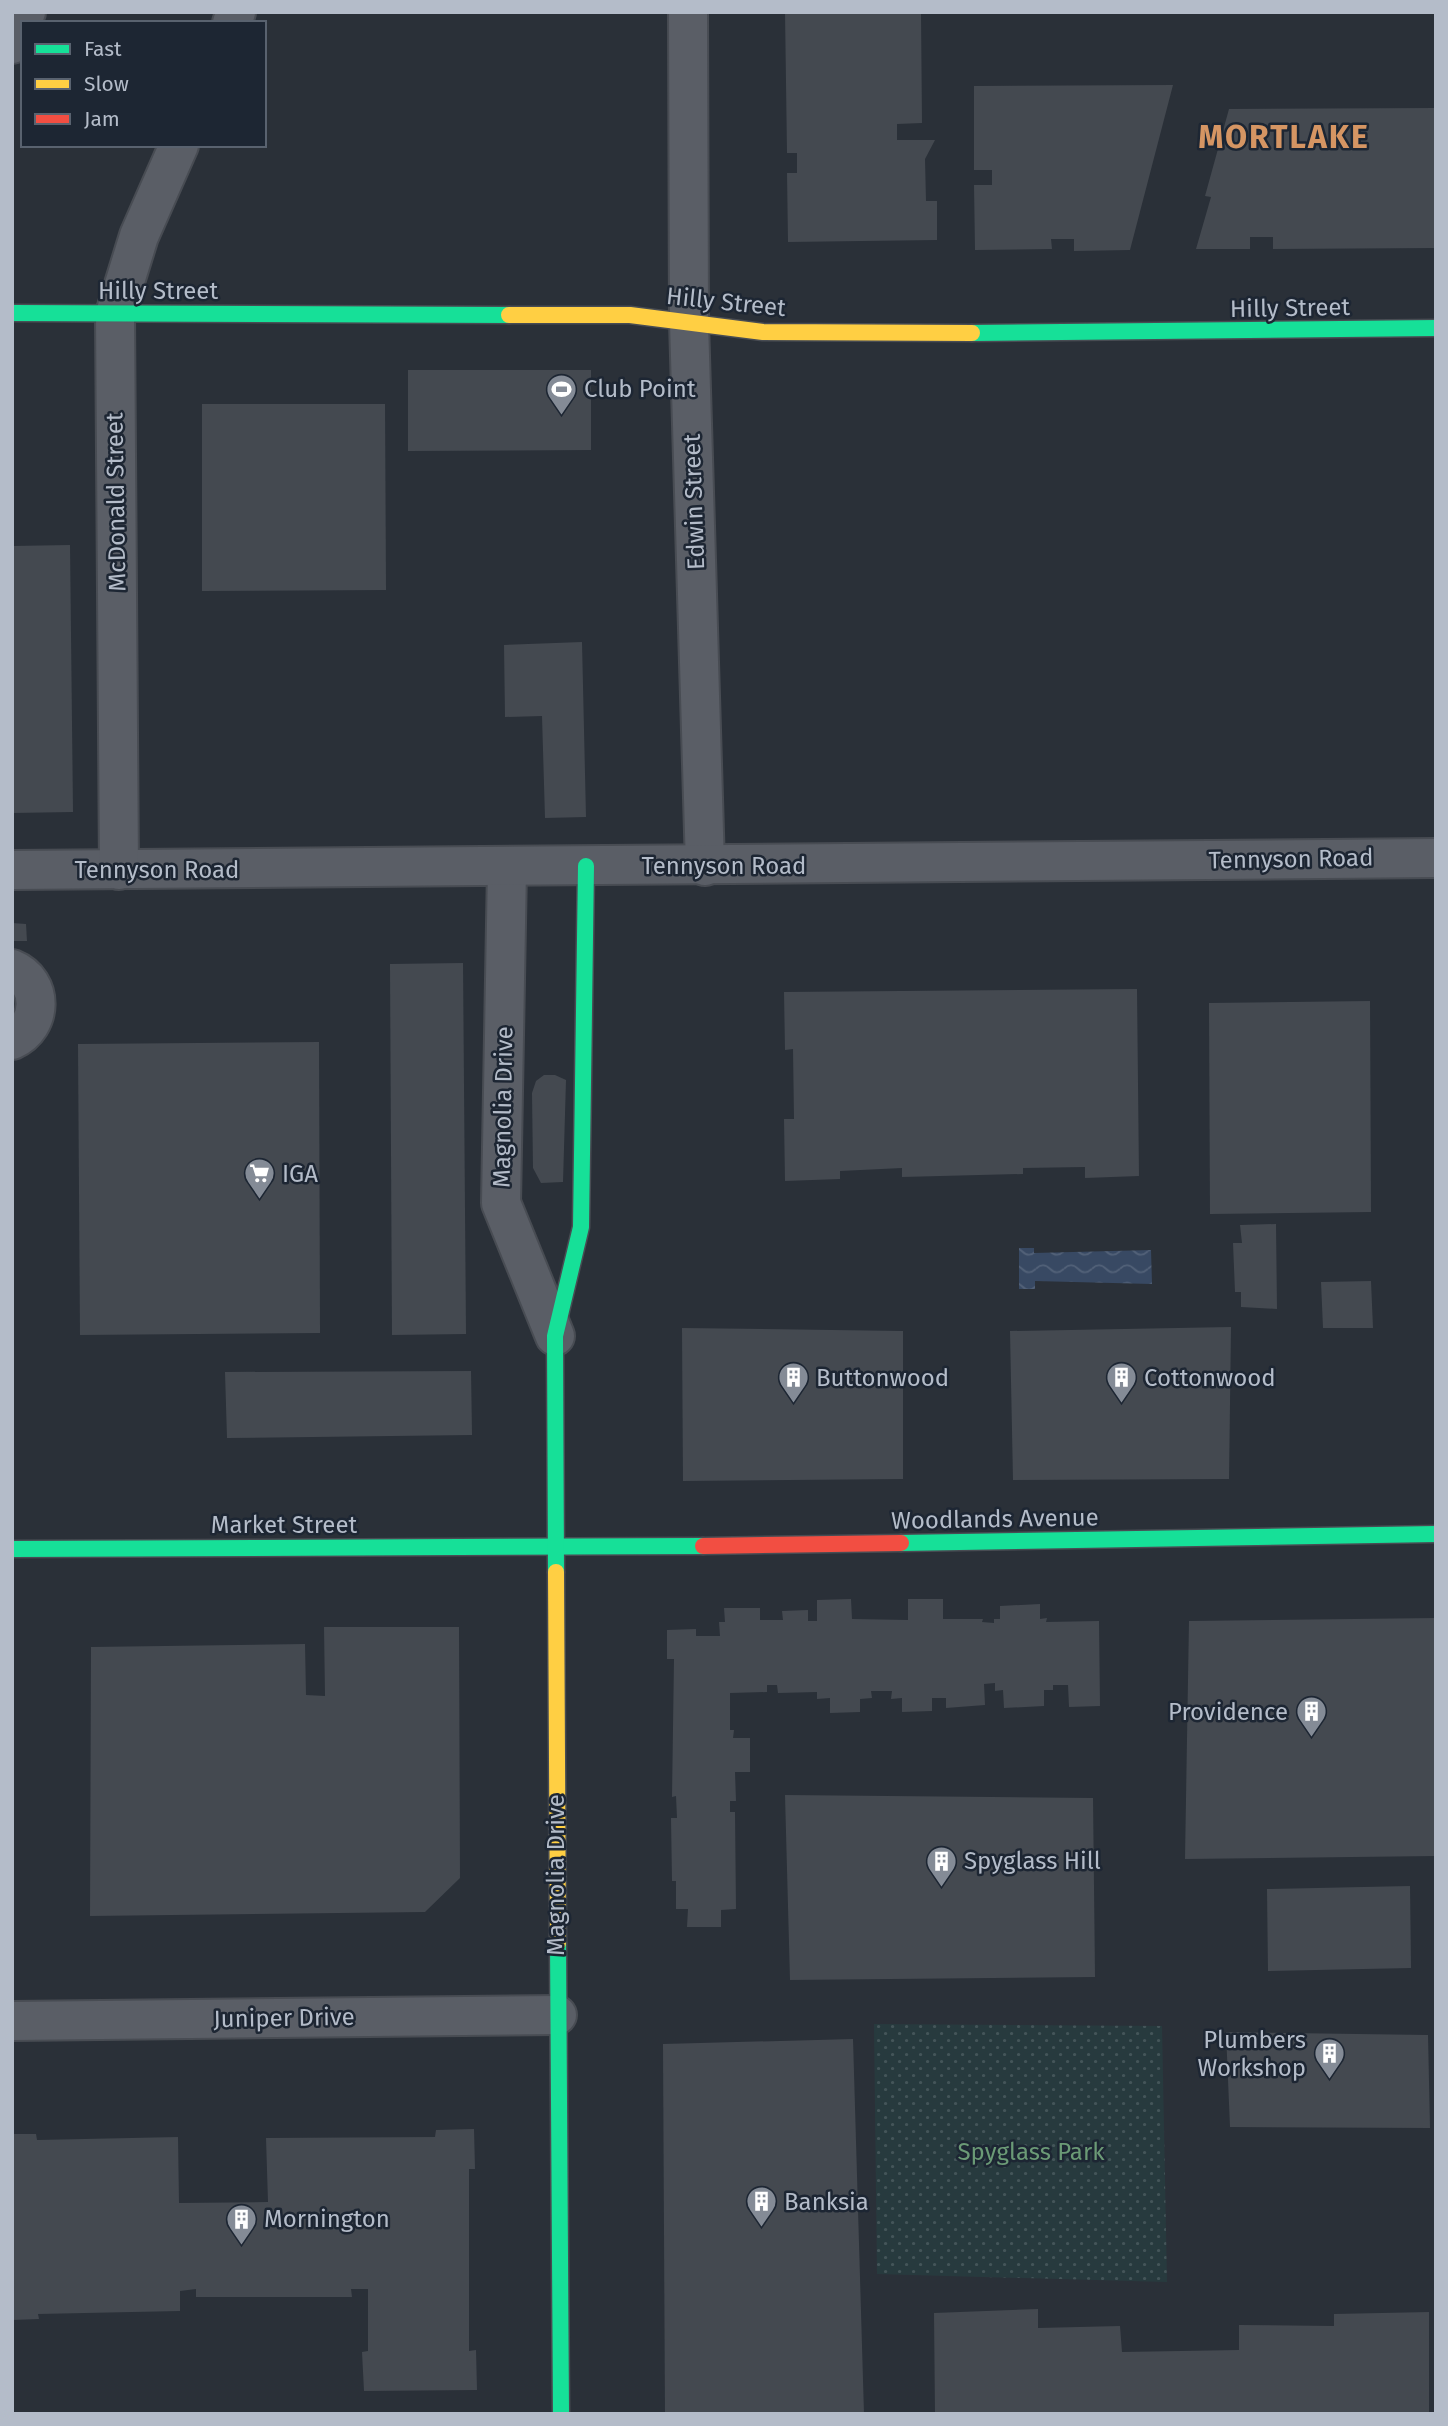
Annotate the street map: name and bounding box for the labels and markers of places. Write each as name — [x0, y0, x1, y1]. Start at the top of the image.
sports icon: Club Point — [544, 372, 578, 416]
place label: Club Point — [584, 375, 696, 403]
supermarket icon: IGA — [242, 1157, 276, 1201]
place label: IGA — [282, 1160, 318, 1188]
building icon: Buttonwood — [776, 1361, 810, 1405]
building icon: Cottonwood — [1104, 1361, 1138, 1405]
place label: Buttonwood — [816, 1364, 949, 1392]
place label: Cottonwood — [1144, 1364, 1276, 1392]
building icon: Providence — [1294, 1695, 1328, 1739]
place label: Providence — [1168, 1698, 1288, 1726]
building icon: Spyglass Hill — [924, 1844, 958, 1888]
place label: Spyglass Hill — [964, 1847, 1101, 1875]
place label: Plumbers Workshop — [1197, 2026, 1306, 2082]
building icon: Plumbers Workshop — [1312, 2037, 1346, 2081]
building icon: Banksia — [744, 2185, 778, 2229]
place label: Banksia — [784, 2188, 869, 2216]
building icon: Mornington — [224, 2202, 258, 2246]
place label: Mornington — [264, 2205, 390, 2233]

